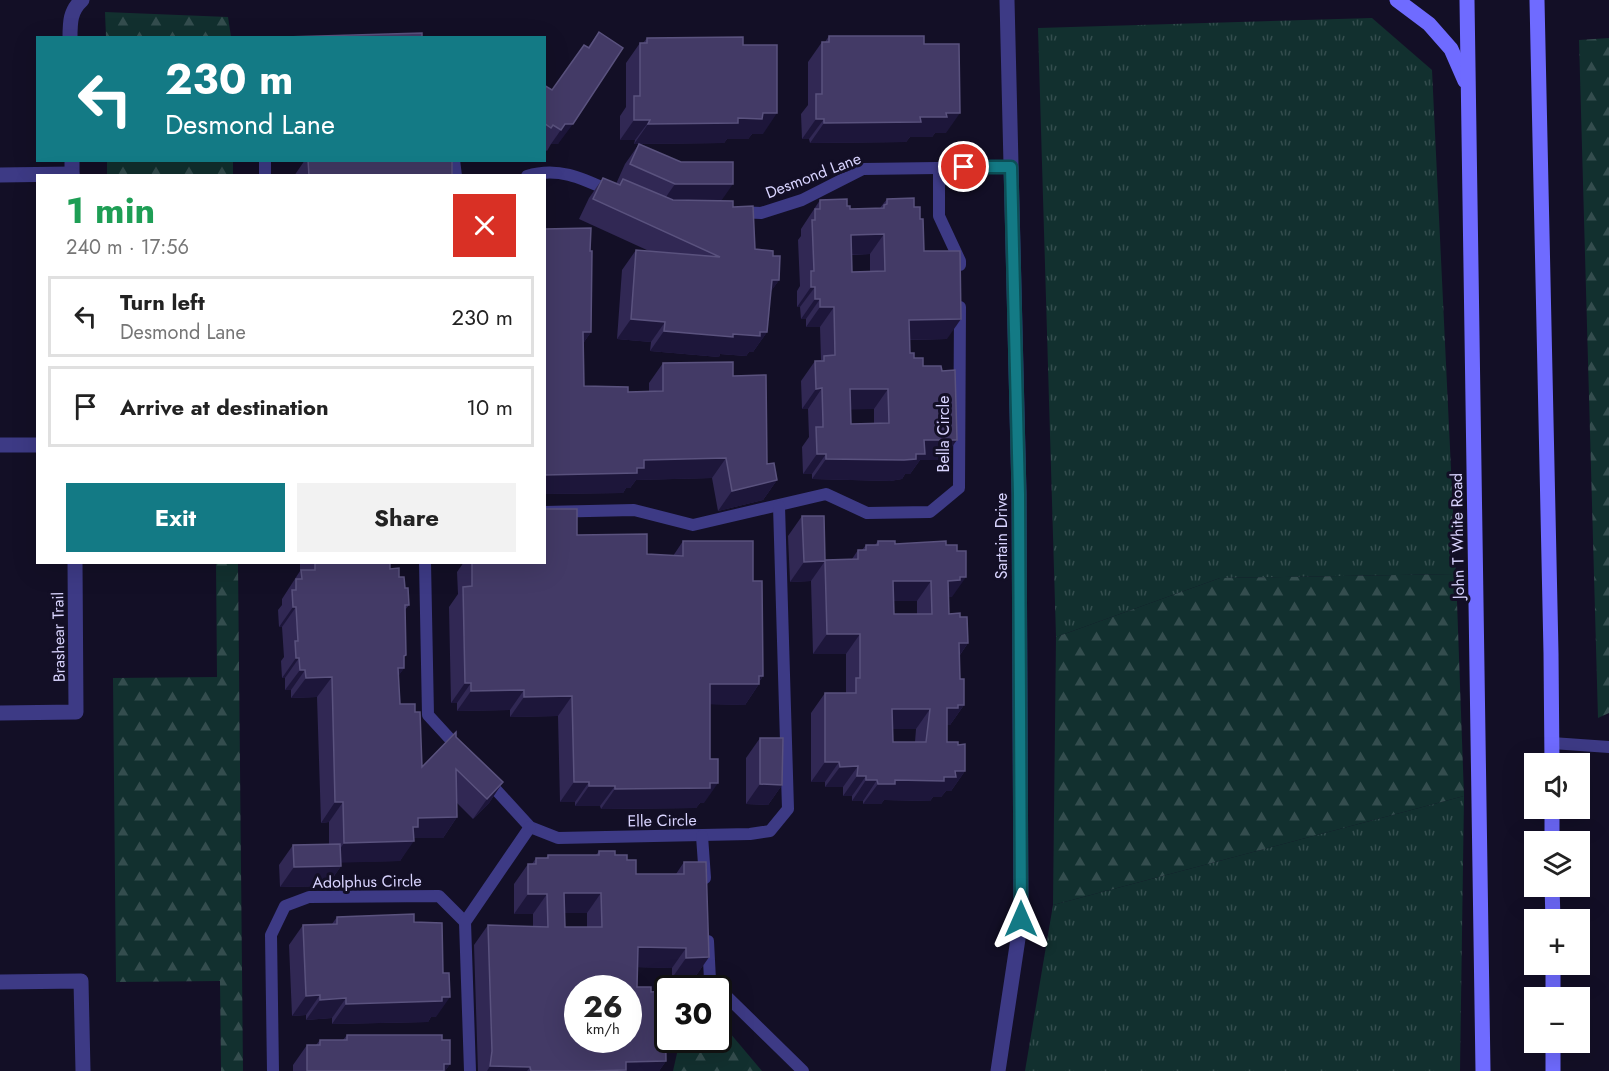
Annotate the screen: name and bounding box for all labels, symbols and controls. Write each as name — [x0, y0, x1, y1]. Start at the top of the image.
text: 230 m — [165, 49, 293, 110]
icon: left — [66, 60, 144, 138]
text: Desmond Lane — [165, 105, 335, 144]
pin — [938, 141, 989, 192]
street label: Desmond Lane — [762, 147, 864, 204]
icon: arrive — [947, 150, 980, 183]
text: 1 min — [66, 184, 155, 236]
button: close — [453, 194, 516, 257]
text: 240 m · 17:56 — [66, 233, 189, 262]
text: Turn left — [120, 286, 205, 318]
icon: left — [69, 300, 102, 333]
text: 230 m — [452, 301, 513, 333]
text: Desmond Lane — [120, 318, 246, 347]
icon: arrive — [69, 390, 102, 423]
text: Arrive at destination — [120, 391, 329, 423]
text: 10 m — [466, 391, 513, 423]
street label: Bella Circle — [932, 396, 955, 472]
street label: John T White Road — [1445, 473, 1470, 601]
button: Exit — [66, 483, 285, 552]
button: Share — [297, 483, 516, 552]
street label: Sartain Drive — [990, 493, 1013, 579]
street label: Brashear Trail — [46, 592, 71, 682]
map controls — [1524, 753, 1590, 1053]
button: sound — [1524, 753, 1590, 819]
street label: Elle Circle — [627, 808, 697, 833]
button: layers — [1524, 831, 1590, 897]
street label: Adolphus Circle — [312, 869, 422, 894]
position arrow — [989, 887, 1053, 951]
button: + — [1524, 909, 1590, 975]
speed limit sign: 30 — [654, 975, 732, 1053]
text: 26 — [583, 985, 623, 1028]
button: − — [1524, 987, 1590, 1053]
text: km/h — [586, 1018, 620, 1040]

